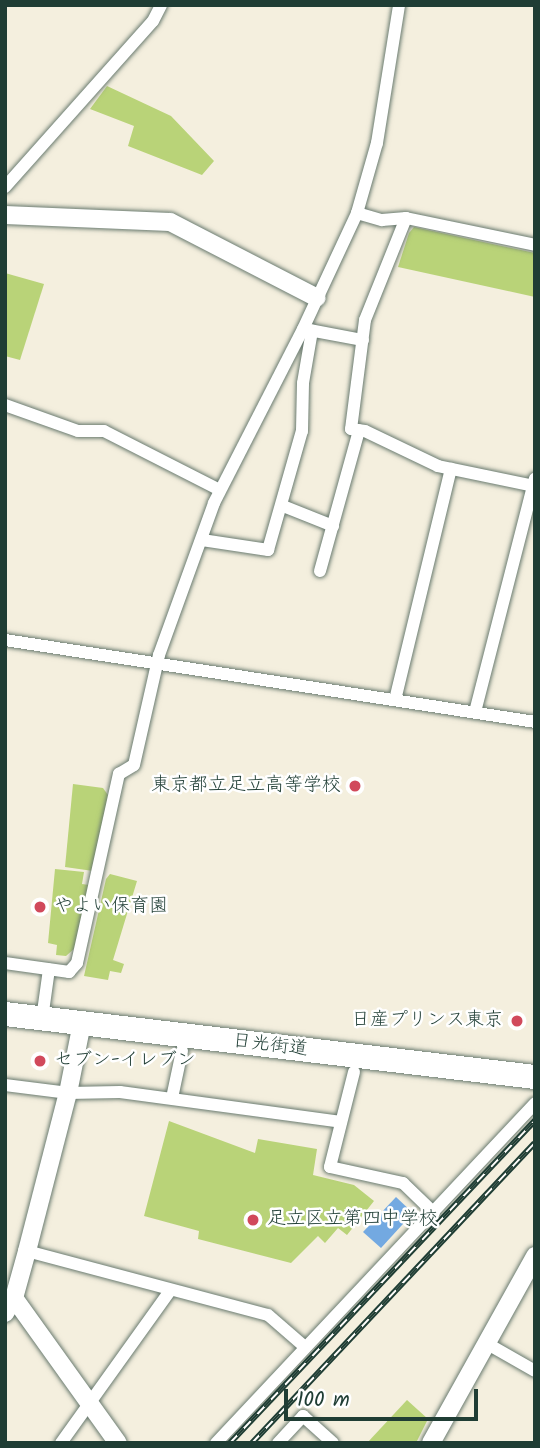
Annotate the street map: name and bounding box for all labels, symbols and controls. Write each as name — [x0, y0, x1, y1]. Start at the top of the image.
place label: 東京都立足立高等学校 — [151, 775, 341, 797]
marker: 東京都立足立高等学校 — [347, 778, 363, 794]
place label: やよい保育園 — [54, 896, 168, 918]
marker: やよい保育園 — [32, 899, 48, 915]
place label: 日産プリンス東京 — [351, 1010, 503, 1032]
marker: 日産プリンス東京 — [509, 1013, 525, 1029]
street label: 日光街道 — [231, 1030, 309, 1062]
place label: セブン-イレブン — [54, 1050, 196, 1072]
marker: セブン-イレブン — [32, 1053, 48, 1069]
place label: 足立区立第四中学校 — [267, 1209, 438, 1231]
marker: 足立区立第四中学校 — [245, 1212, 261, 1228]
scale bar — [288, 1374, 482, 1418]
text: 100 m — [297, 1384, 350, 1417]

